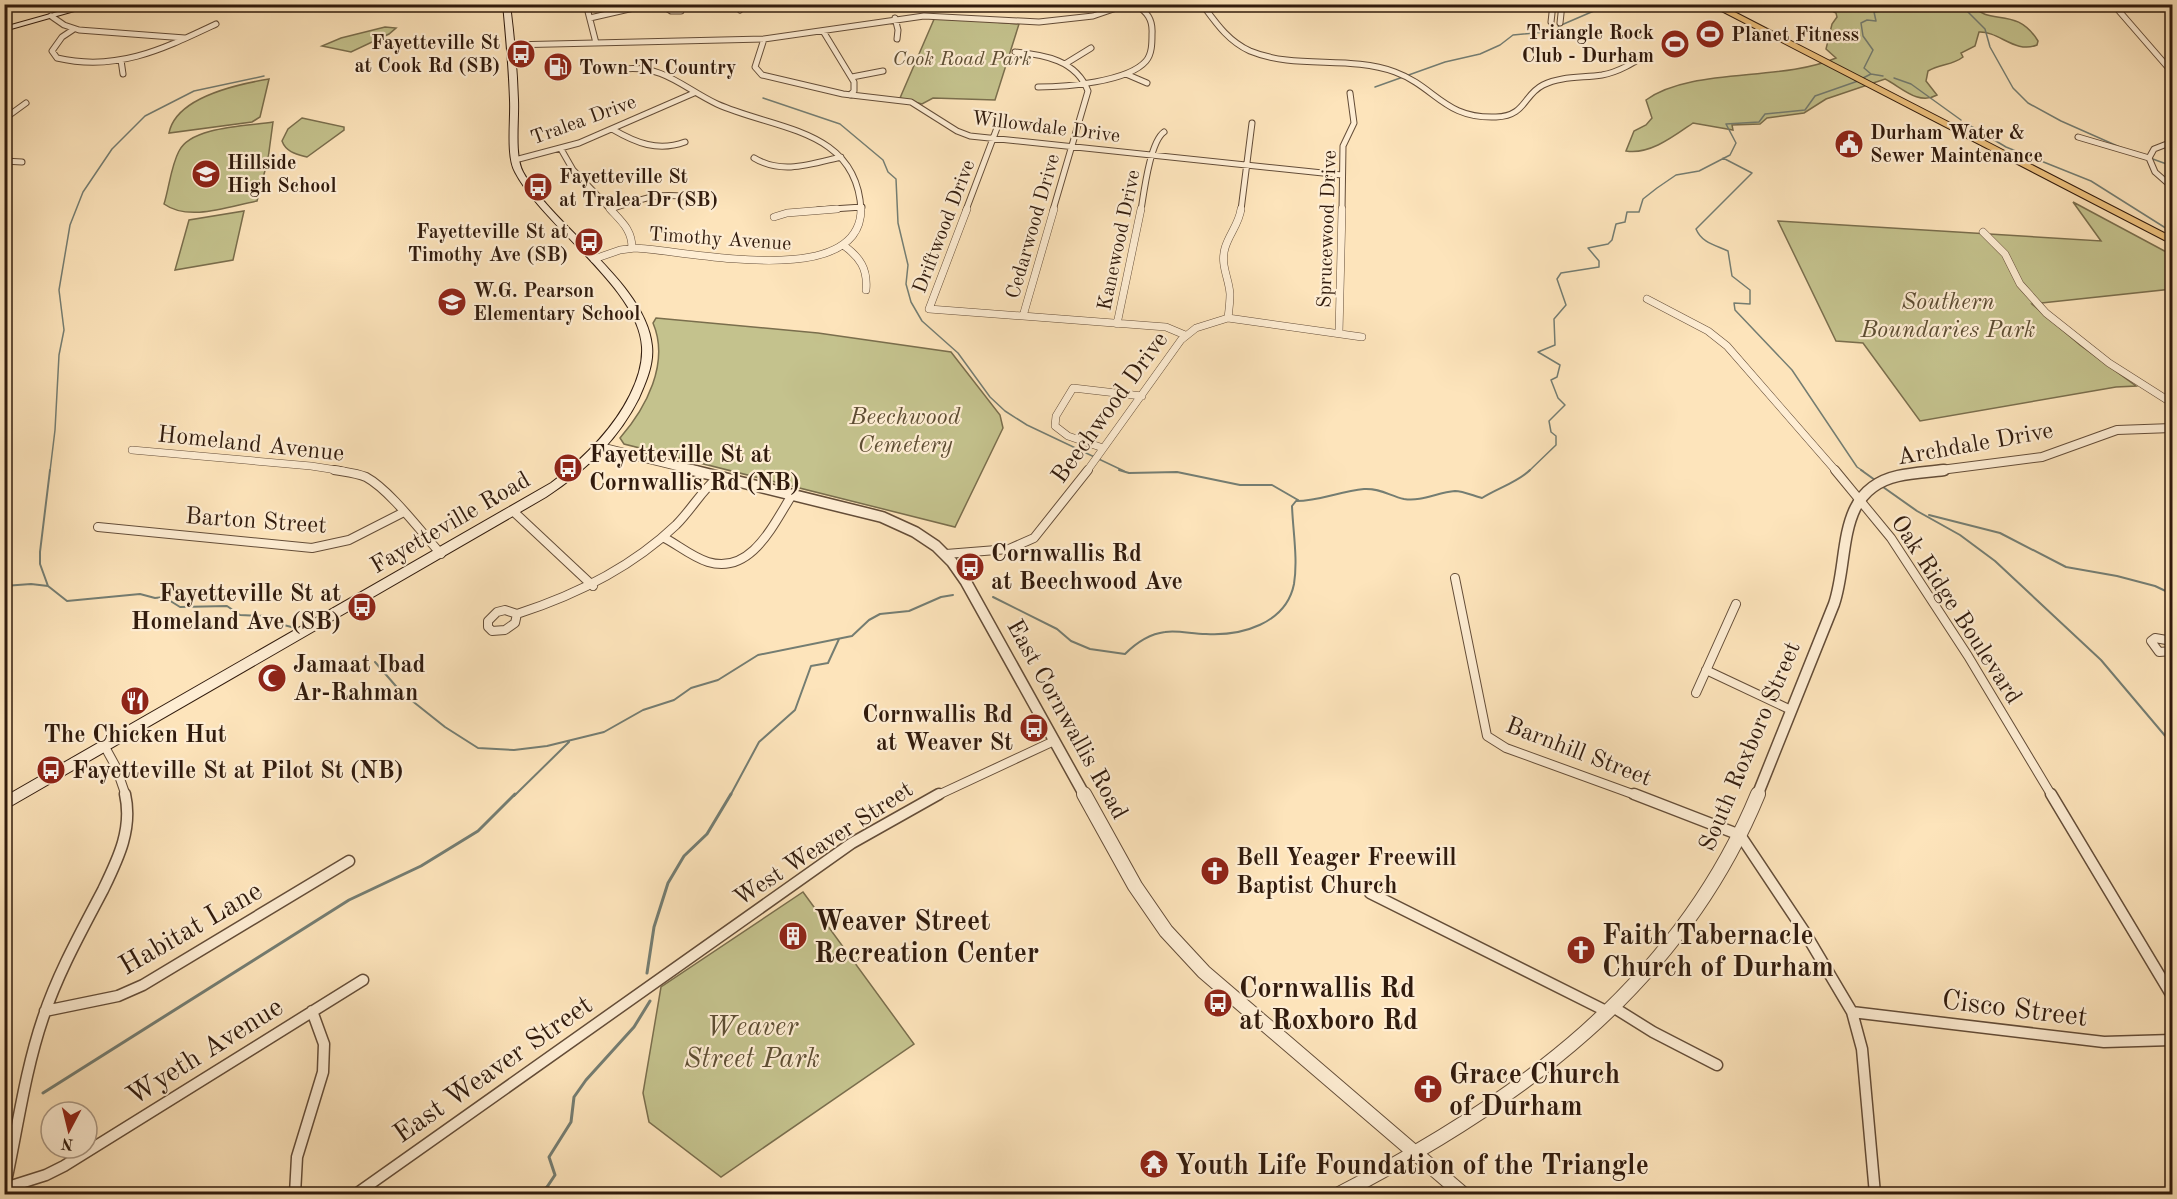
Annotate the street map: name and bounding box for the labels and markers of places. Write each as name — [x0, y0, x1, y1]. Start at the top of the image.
sports icon: Planet Fitness — [1694, 18, 1726, 50]
place label: Triangle Rock Club - Durham — [1522, 24, 1654, 67]
place label: Planet Fitness — [1731, 26, 1859, 46]
sports icon: Triangle Rock Club - Durham — [1659, 28, 1691, 60]
place label: Fayetteville St at Cook Rd (SB) — [354, 34, 500, 77]
bus stop icon: Fayetteville St at Cook Rd (SB) — [505, 38, 537, 70]
fuel station icon: Town 'N' Country — [542, 51, 574, 83]
place label: Town 'N' Country — [579, 59, 736, 79]
place label: Durham Water & Sewer Maintenance — [1870, 124, 2043, 167]
public building icon: Durham Water & Sewer Maintenance — [1833, 128, 1865, 160]
place label: Hillside High School — [227, 154, 337, 197]
school or university icon: Hillside High School — [190, 158, 222, 190]
place label: Fayetteville St at Tralea Dr (SB) — [559, 168, 718, 211]
bus stop icon: Fayetteville St at Tralea Dr (SB) — [522, 171, 554, 203]
place label: Fayetteville St at Timothy Ave (SB) — [408, 223, 568, 266]
bus stop icon: Fayetteville St at Timothy Ave (SB) — [573, 226, 605, 258]
place label: W.G. Pearson Elementary School — [473, 282, 640, 325]
school or university icon: W.G. Pearson Elementary School — [436, 286, 468, 318]
place label: Fayetteville St at Cornwallis Rd (NB) — [589, 444, 800, 496]
bus stop icon: Fayetteville St at Cornwallis Rd (NB) — [552, 452, 584, 484]
place label: Cornwallis Rd at Beechwood Ave — [991, 543, 1183, 595]
bus stop icon: Cornwallis Rd at Beechwood Ave — [954, 551, 986, 583]
place label: Fayetteville St at Homeland Ave (SB) — [131, 583, 341, 635]
bus stop icon: Fayetteville St at Homeland Ave (SB) — [346, 591, 378, 623]
place label: Jamaat Ibad Ar-Rahman — [293, 654, 426, 706]
mosque icon: Jamaat Ibad Ar-Rahman — [256, 662, 288, 694]
restaurant icon: The Chicken Hut — [119, 685, 151, 717]
place label: Cornwallis Rd at Weaver St — [862, 704, 1013, 756]
bus stop icon: Cornwallis Rd at Weaver St — [1018, 712, 1050, 744]
place label: The Chicken Hut — [44, 724, 227, 748]
bus stop icon: Fayetteville St at Pilot St (NB) — [35, 754, 67, 786]
place label: Fayetteville St at Pilot St (NB) — [72, 759, 403, 784]
place label: Bell Yeager Freewill Baptist Church — [1236, 847, 1457, 899]
church icon: Bell Yeager Freewill Baptist Church — [1199, 855, 1231, 887]
place label: Weaver Street Recreation Center — [814, 909, 1039, 969]
building icon: Weaver Street Recreation Center — [777, 920, 809, 952]
place label: Faith Tabernacle Church of Durham — [1602, 923, 1834, 983]
church icon: Faith Tabernacle Church of Durham — [1565, 934, 1597, 966]
place label: Cornwallis Rd at Roxboro Rd — [1239, 976, 1418, 1036]
bus stop icon: Cornwallis Rd at Roxboro Rd — [1202, 987, 1234, 1019]
place label: Grace Church of Durham — [1449, 1062, 1620, 1122]
church icon: Grace Church of Durham — [1412, 1073, 1444, 1105]
temple icon: Youth Life Foundation of the Triangle — [1138, 1148, 1170, 1180]
place label: Youth Life Foundation of the Triangle — [1175, 1153, 1649, 1181]

